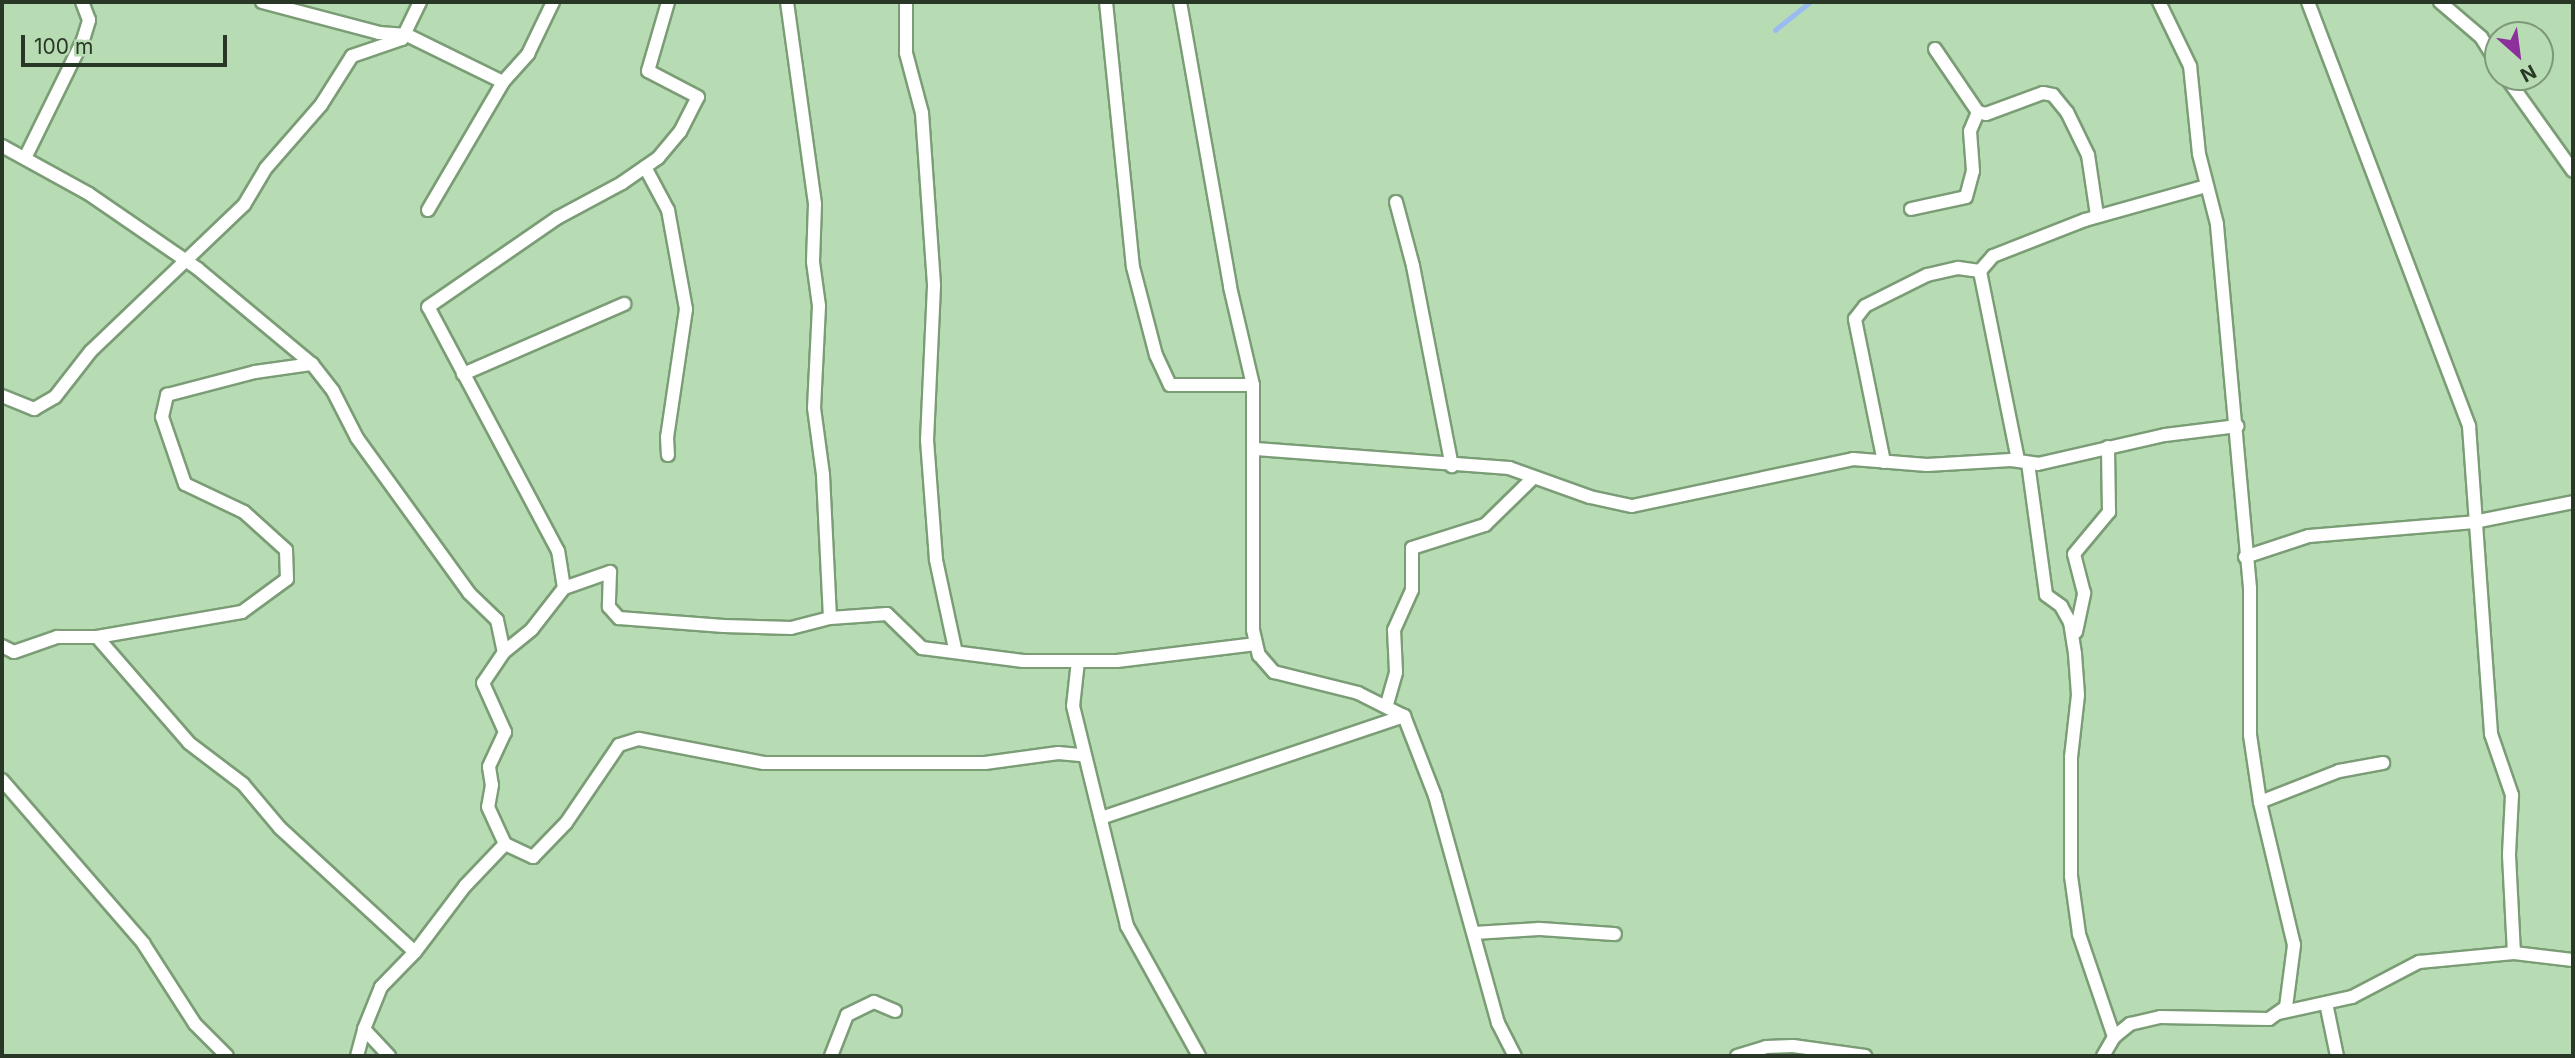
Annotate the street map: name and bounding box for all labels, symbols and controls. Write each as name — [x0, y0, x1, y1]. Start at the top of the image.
scale bar — [24, 21, 231, 65]
north arrow — [2484, 21, 2554, 91]
text: 100 m — [34, 34, 93, 59]
text: N — [2516, 60, 2540, 87]

